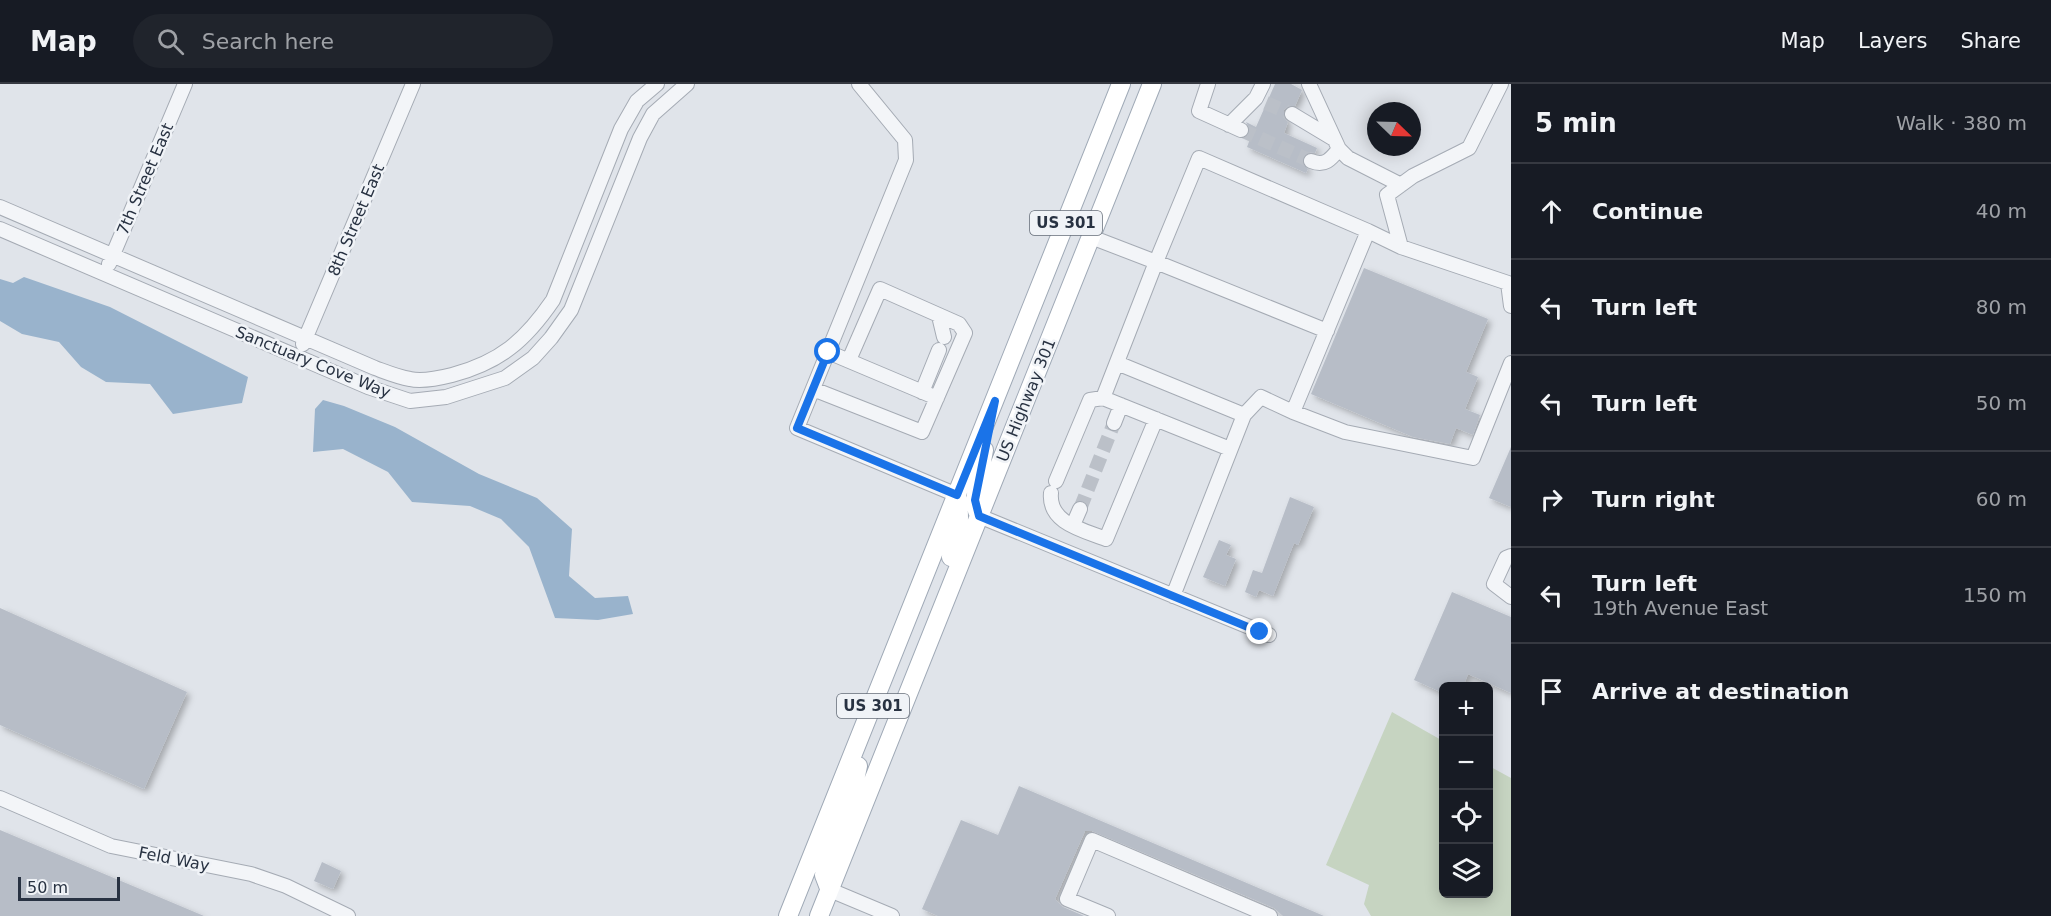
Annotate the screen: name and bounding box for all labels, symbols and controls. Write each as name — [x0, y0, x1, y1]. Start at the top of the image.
search box — [133, 14, 553, 68]
text: Map — [30, 25, 97, 58]
icon: search — [154, 25, 187, 58]
text: Search here — [202, 29, 334, 54]
text: Map — [1781, 29, 1825, 53]
text: Layers — [1858, 29, 1927, 53]
text: Share — [1960, 29, 2021, 53]
north arrow — [1367, 102, 1421, 156]
text: 5 min — [1535, 108, 1617, 138]
text: Walk · 380 m — [1896, 111, 2027, 135]
street label: 7th Street East — [113, 120, 177, 238]
street label: 8th Street East — [324, 161, 388, 279]
icon: ahead — [1535, 195, 1568, 228]
text: Continue — [1592, 199, 1703, 224]
text: 40 m — [1976, 199, 2027, 223]
road number: US 301 — [1030, 211, 1102, 235]
icon: left — [1535, 291, 1568, 324]
text: Turn left — [1592, 295, 1697, 320]
text: 80 m — [1976, 295, 2027, 319]
street label: Sanctuary Cove Way — [233, 322, 393, 402]
street label: US Highway 301 — [993, 335, 1059, 465]
route start — [814, 338, 840, 364]
icon: left — [1535, 387, 1568, 420]
text: Turn left — [1592, 391, 1697, 416]
text: 50 m — [1976, 391, 2027, 415]
icon: right — [1535, 483, 1568, 516]
text: Turn right — [1592, 487, 1715, 512]
text: 60 m — [1976, 487, 2027, 511]
text: Turn left — [1592, 571, 1697, 596]
icon: left — [1535, 579, 1568, 612]
text: 150 m — [1963, 583, 2027, 607]
text: 19th Avenue East — [1592, 596, 1768, 620]
route end — [1246, 618, 1272, 644]
icon: arrive — [1535, 675, 1568, 708]
text: Arrive at destination — [1592, 679, 1849, 704]
map controls — [1439, 682, 1493, 898]
button: + — [1439, 682, 1493, 736]
road number: US 301 — [837, 694, 909, 718]
button: − — [1439, 736, 1493, 790]
button: locate — [1439, 790, 1493, 844]
street label: Feld Way — [137, 843, 211, 875]
button: layers — [1439, 844, 1493, 898]
scale bar — [18, 874, 120, 902]
text: 50 m — [27, 878, 68, 897]

